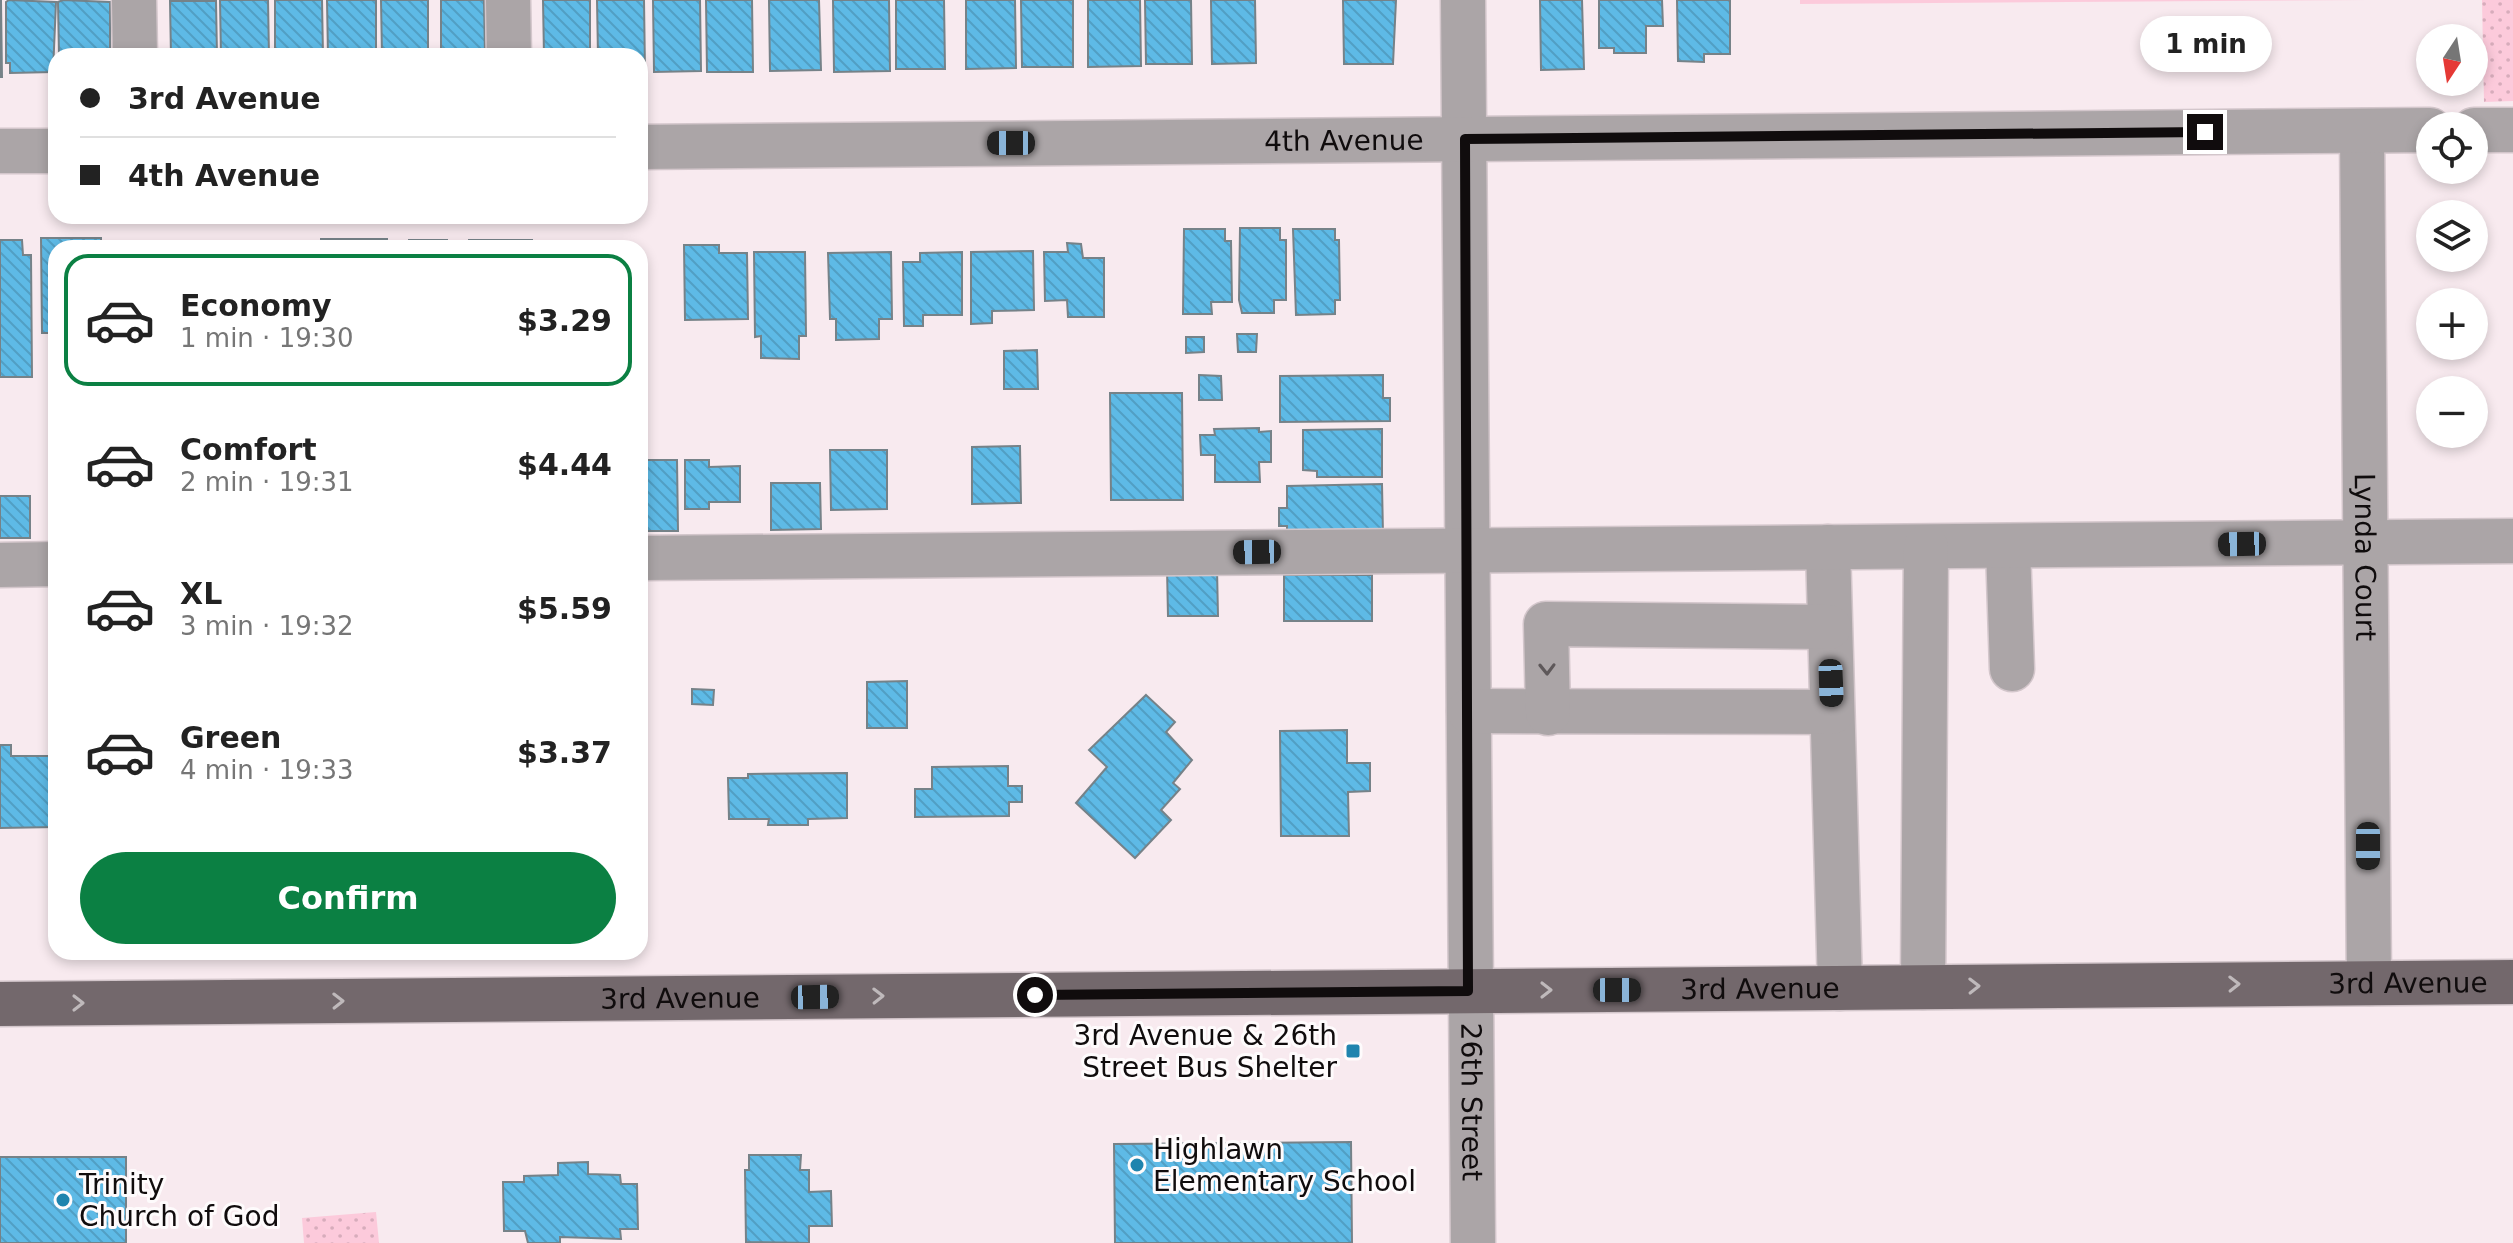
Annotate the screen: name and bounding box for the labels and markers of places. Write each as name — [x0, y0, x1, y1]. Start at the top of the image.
place label: 3rd Avenue & 26th Street Bus Shelter — [1073, 1019, 1337, 1084]
marker: 3rd Avenue & 26th Street Bus Shelter — [1344, 1042, 1362, 1060]
place label: Highlawn Elementary School — [1153, 1133, 1416, 1198]
marker: Highlawn Elementary School — [1128, 1156, 1146, 1174]
place label: Trinity Church of God — [78, 1168, 279, 1233]
marker: Trinity Church of God — [54, 1191, 72, 1209]

